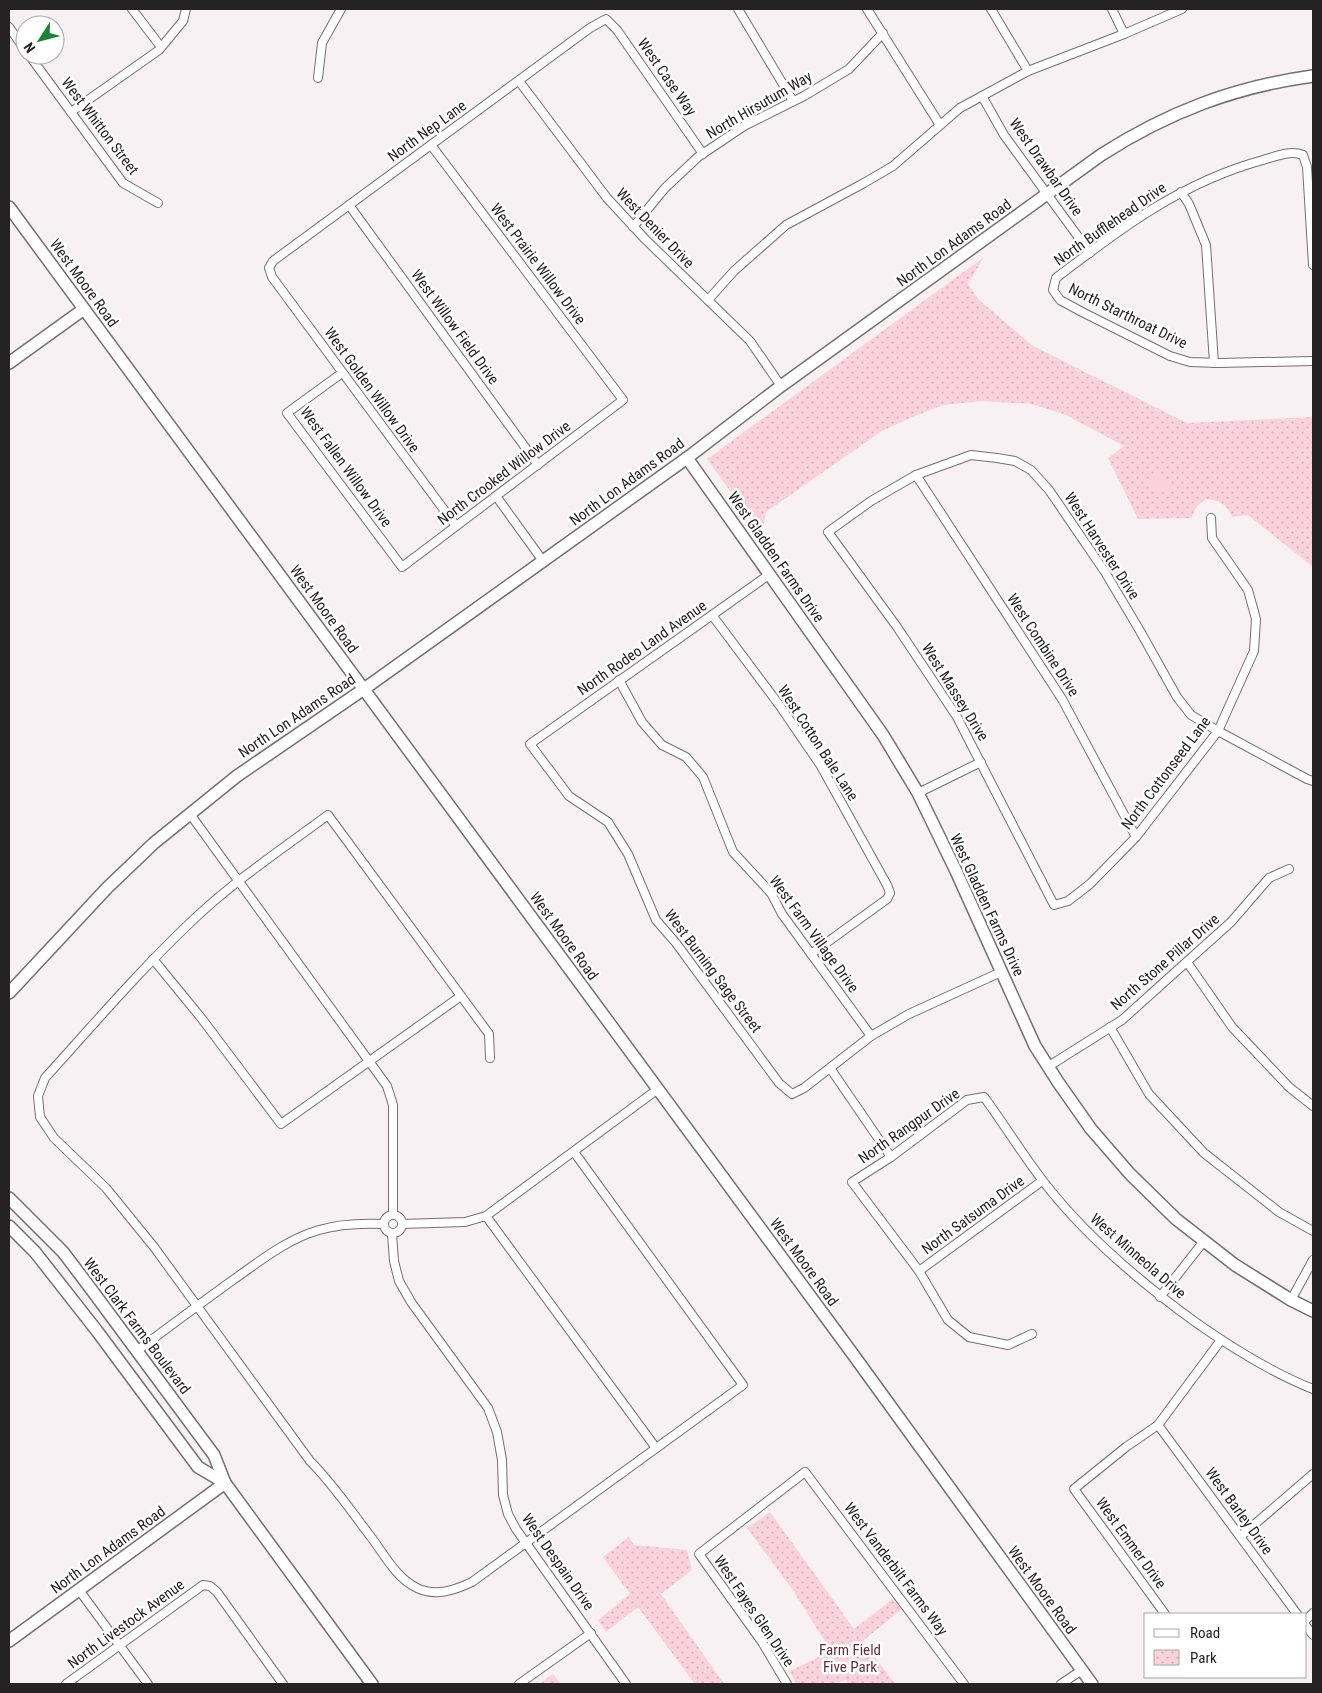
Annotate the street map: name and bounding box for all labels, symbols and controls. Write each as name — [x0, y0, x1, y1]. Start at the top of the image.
north arrow — [15, 15, 65, 65]
street label: West Case Way — [634, 35, 700, 119]
text: N — [20, 39, 38, 56]
street label: North Hirsutum Way — [703, 67, 815, 143]
street label: West Whitton Street — [58, 74, 142, 178]
street label: North Nep Lane — [384, 96, 470, 166]
street label: West Drawbar Drive — [1006, 115, 1086, 219]
street label: North Bufflehead Drive — [1050, 179, 1170, 269]
street label: West Denier Drive — [612, 184, 698, 272]
street label: North Lon Adams Road — [893, 195, 1015, 291]
street label: West Prairie Willow Drive — [487, 200, 589, 328]
street label: West Moore Road — [46, 235, 122, 331]
street label: West Willow Field Drive — [407, 266, 503, 388]
street label: North Starthroat Drive — [1066, 279, 1190, 353]
street label: West Golden Willow Drive — [321, 324, 423, 456]
street label: West Fallen Willow Drive — [296, 403, 396, 531]
street label: North Crooked Willow Drive — [434, 417, 574, 529]
street label: North Lon Adams Road — [566, 434, 688, 530]
street label: West Gladden Farms Drive — [724, 488, 828, 626]
street label: West Harvester Drive — [1061, 489, 1143, 603]
street label: West Moore Road — [286, 561, 362, 657]
street label: West Combine Drive — [1003, 590, 1083, 700]
street label: North Rodeo Land Avenue — [574, 597, 710, 699]
street label: West Massey Drive — [918, 640, 992, 744]
street label: North Lon Adams Road — [235, 670, 359, 762]
street label: West Cotton Bale Lane — [774, 682, 862, 804]
street label: North Cottonseed Lane — [1118, 713, 1214, 833]
street label: West Gladden Farms Drive — [946, 831, 1028, 979]
street label: West Farm Village Drive — [766, 872, 862, 996]
street label: West Moore Road — [526, 888, 602, 984]
street label: West Burning Sage Street — [661, 906, 765, 1036]
street label: North Stone Pillar Drive — [1107, 910, 1223, 1014]
street label: North Rangpur Drive — [855, 1084, 963, 1168]
street label: North Satsuma Drive — [918, 1172, 1028, 1258]
street label: West Minneola Drive — [1087, 1210, 1189, 1302]
street label: West Moore Road — [766, 1214, 842, 1310]
street label: West Clark Farms Boulevard — [80, 1254, 194, 1398]
street label: West Barley Drive — [1201, 1464, 1277, 1558]
street label: West Emmer Drive — [1092, 1494, 1170, 1592]
street label: West Vanderbilt Farms Way — [840, 1499, 952, 1639]
street label: North Lon Adams Road — [47, 1502, 169, 1598]
street label: West Despain Drive — [518, 1510, 598, 1614]
street label: West Moore Road — [1004, 1542, 1080, 1638]
street label: West Fayes Glen Drive — [710, 1552, 798, 1670]
street label: North Livestock Avenue — [64, 1576, 188, 1672]
legend — [1144, 1613, 1307, 1678]
text: Road — [1190, 1624, 1220, 1642]
park label: Farm Field Five Park — [819, 1641, 881, 1676]
text: Park — [1190, 1649, 1217, 1667]

